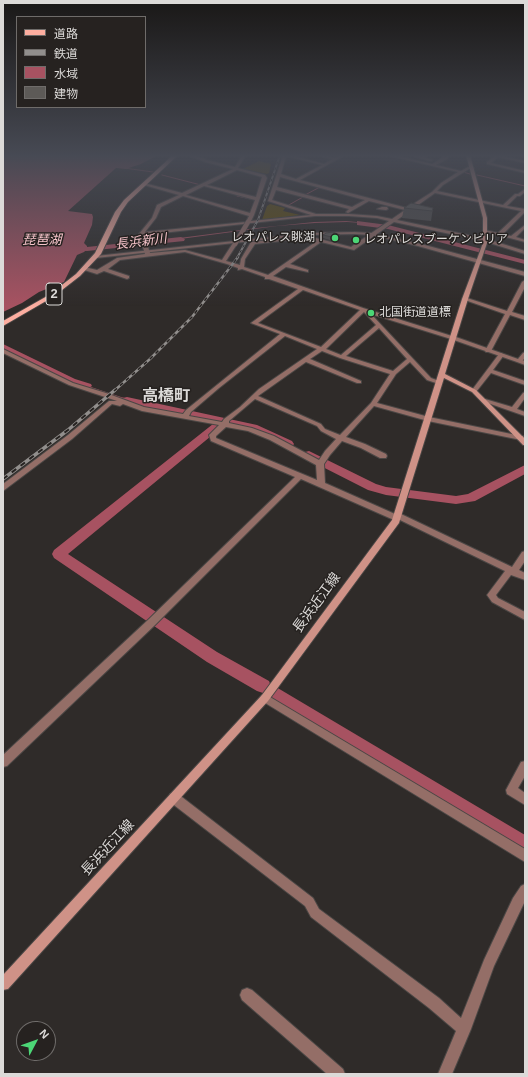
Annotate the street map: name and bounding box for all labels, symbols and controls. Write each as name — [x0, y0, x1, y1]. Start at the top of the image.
legend — [16, 16, 146, 108]
text: 道路 — [54, 27, 78, 41]
text: 鉄道 — [54, 47, 78, 61]
text: 水域 — [54, 67, 78, 81]
text: 建物 — [54, 87, 78, 101]
water label: 長浜新川 — [114, 231, 168, 253]
place label: レオパレス眺湖Ⅰ — [231, 231, 327, 245]
water label: 琵琶湖 — [23, 232, 61, 248]
marker: レオパレス眺湖Ⅰ — [330, 233, 340, 243]
place label: レオパレスブーケンビリア — [364, 233, 508, 247]
marker: レオパレスブーケンビリア — [351, 235, 361, 245]
road number: 2 — [46, 283, 62, 305]
place label: 北国街道道標 — [379, 306, 451, 320]
marker: 北国街道道標 — [366, 308, 376, 318]
district label: 高橋町 — [142, 387, 190, 407]
street label: 長浜近江線 — [290, 570, 344, 636]
street label: 長浜近江線 — [78, 817, 138, 879]
north arrow — [16, 1021, 56, 1061]
text: N — [37, 1027, 51, 1041]

